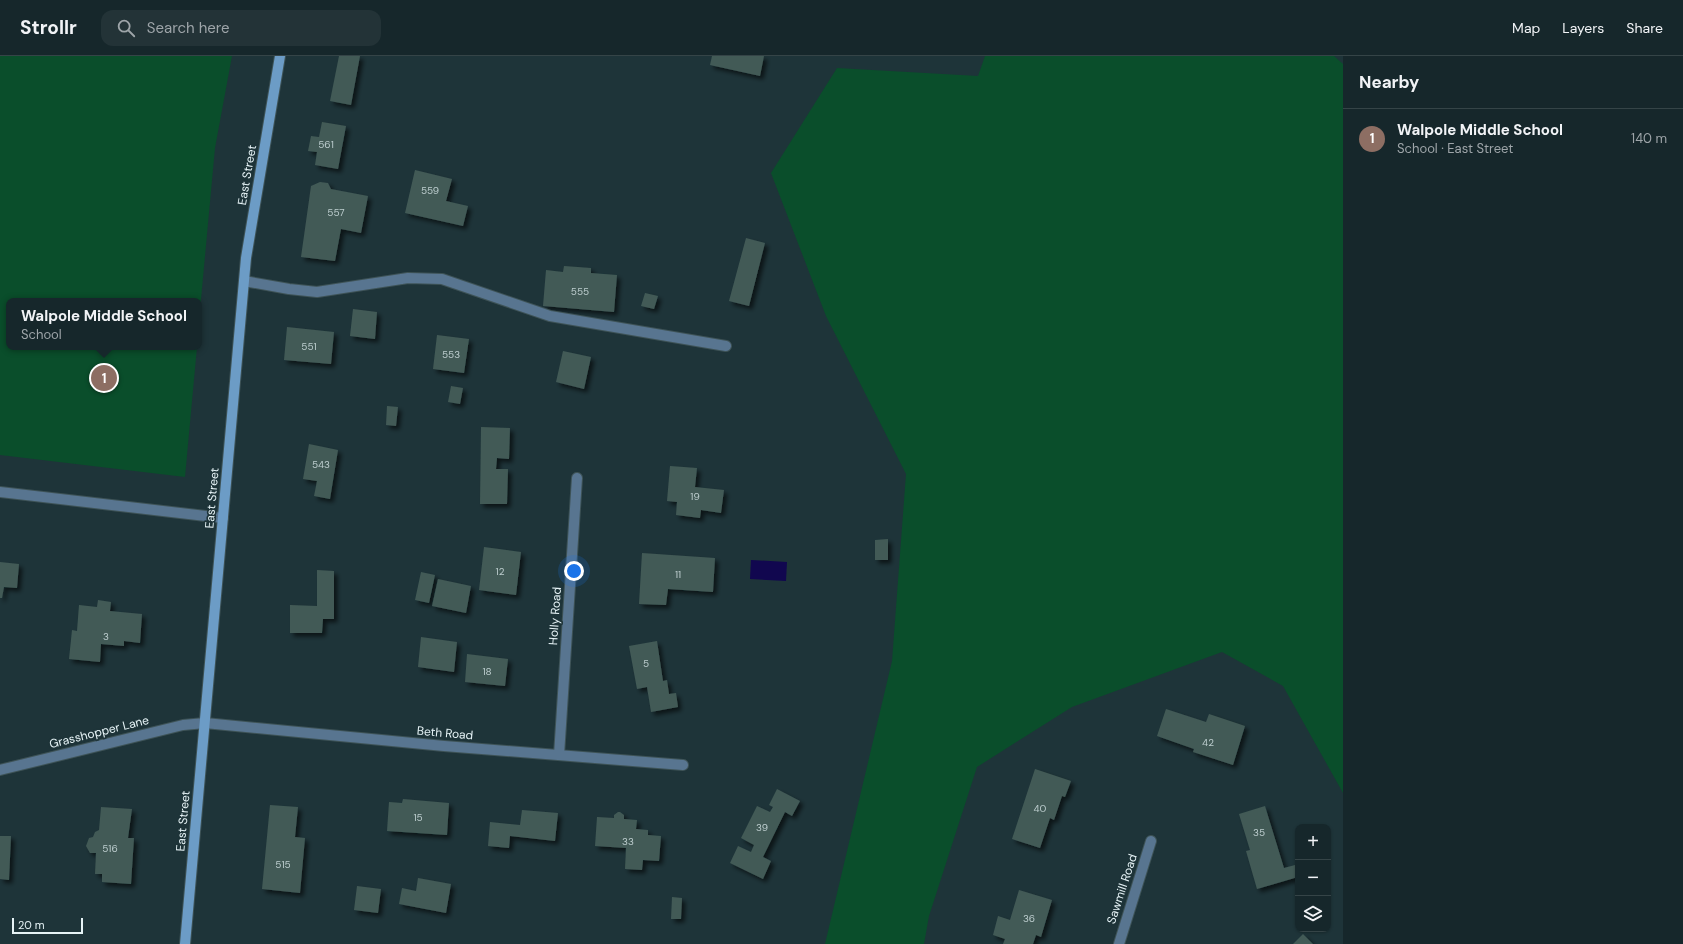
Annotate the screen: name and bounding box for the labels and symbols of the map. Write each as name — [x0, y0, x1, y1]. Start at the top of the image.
house number: 561 — [318, 138, 334, 151]
street label: East Street — [234, 143, 260, 206]
house number: 559 — [421, 184, 439, 197]
house number: 557 — [327, 206, 345, 219]
house number: 555 — [571, 285, 589, 298]
house number: 551 — [301, 340, 317, 353]
house number: 553 — [442, 348, 460, 361]
pin: 1 — [91, 363, 117, 393]
house number: 543 — [312, 458, 330, 471]
street label: East Street — [201, 467, 223, 529]
house number: 19 — [690, 490, 700, 503]
your location — [564, 561, 584, 581]
house number: 12 — [496, 565, 505, 578]
house number: 11 — [675, 568, 681, 581]
street label: Holly Road — [545, 586, 565, 646]
house number: 3 — [103, 630, 109, 643]
house number: 5 — [643, 657, 649, 670]
house number: 18 — [482, 665, 492, 678]
street label: Grasshopper Lane — [47, 712, 151, 752]
street label: Beth Road — [416, 723, 474, 743]
house number: 42 — [1202, 736, 1214, 749]
street label: East Street — [172, 790, 194, 852]
house number: 40 — [1034, 802, 1047, 815]
house number: 15 — [413, 811, 423, 824]
house number: 39 — [756, 821, 768, 834]
house number: 35 — [1253, 826, 1265, 839]
house number: 33 — [622, 835, 634, 848]
house number: 516 — [102, 842, 118, 855]
street label: Sawmill Road — [1103, 852, 1141, 926]
house number: 515 — [275, 858, 291, 871]
house number: 36 — [1023, 912, 1035, 925]
scale bar — [12, 916, 83, 935]

